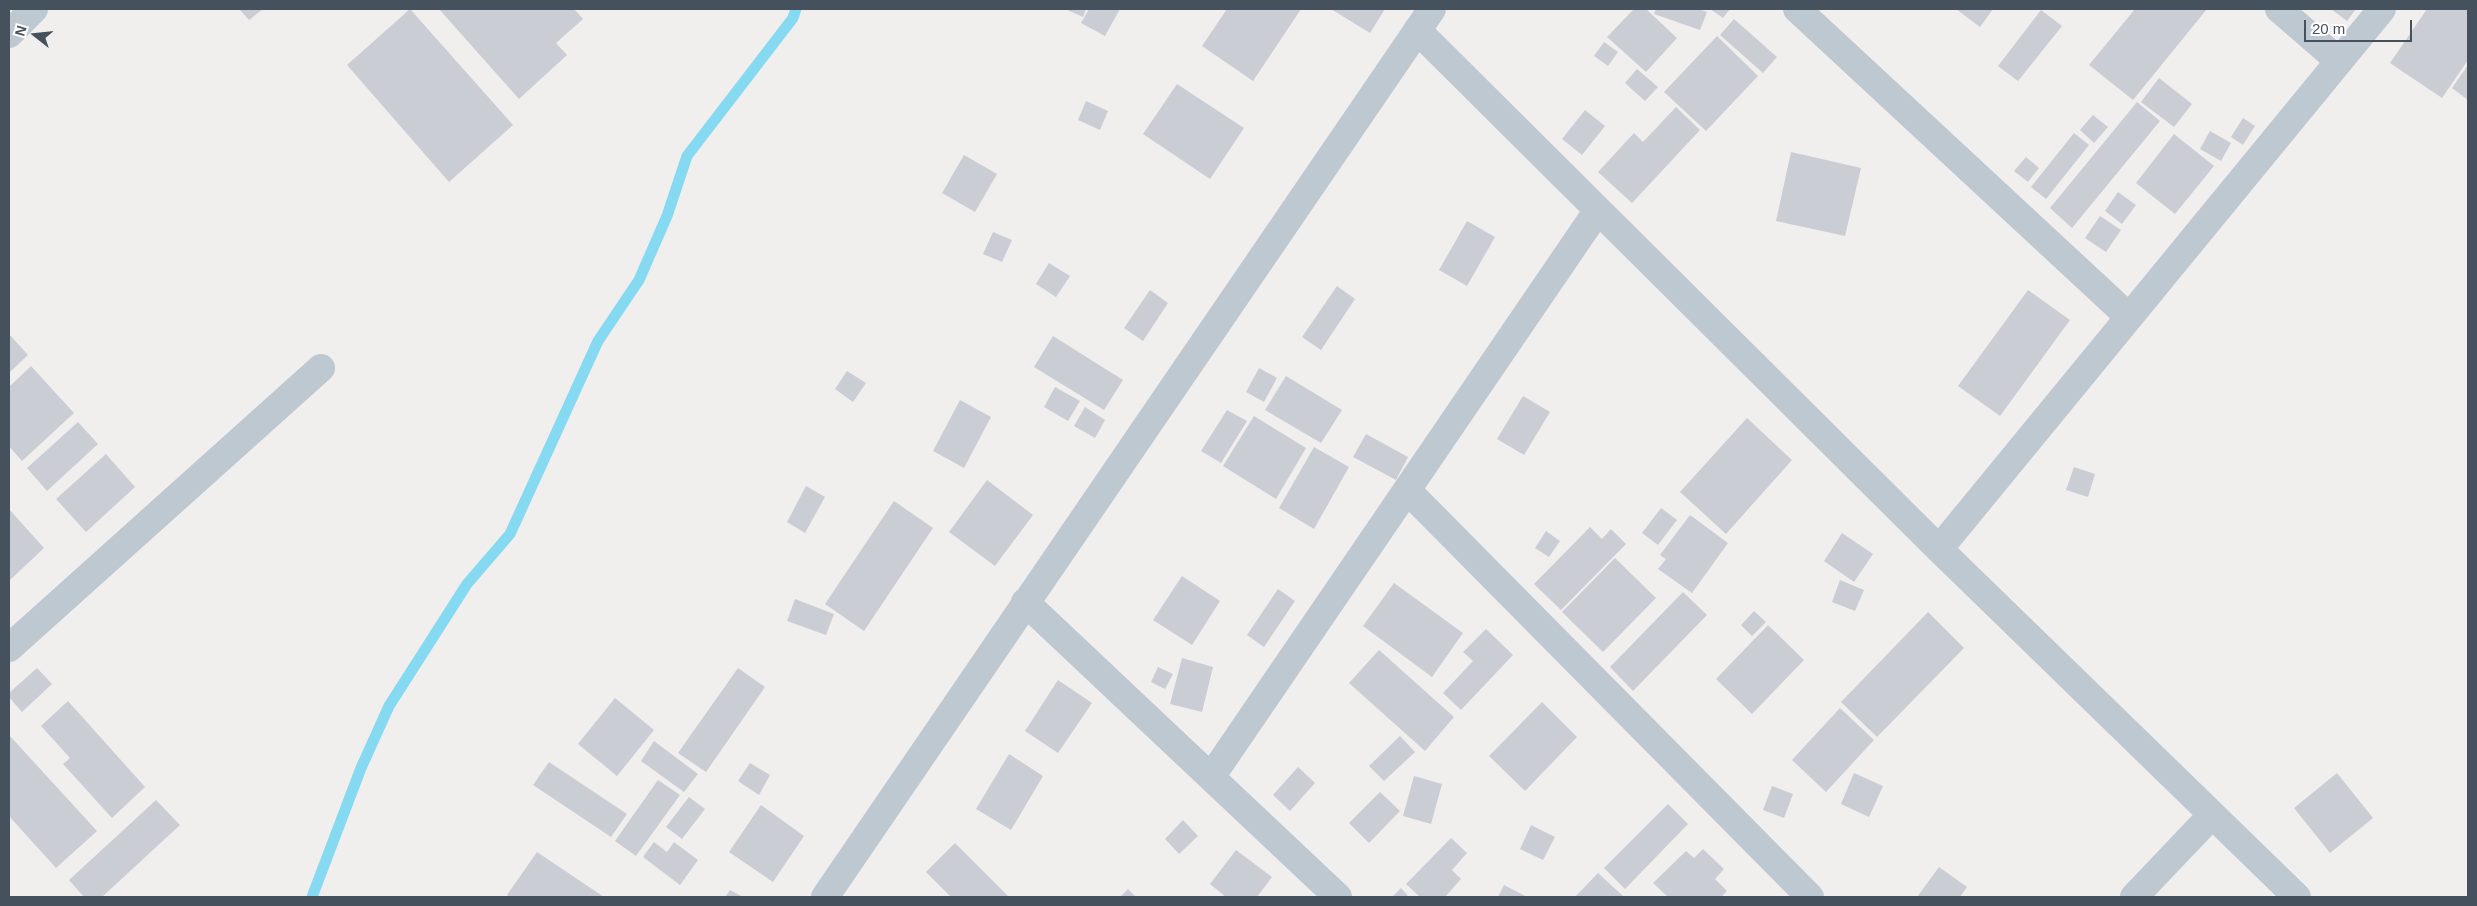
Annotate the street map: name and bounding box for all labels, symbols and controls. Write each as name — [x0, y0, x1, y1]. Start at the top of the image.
north arrow — [10, 10, 60, 60]
scale bar — [2307, 10, 2414, 42]
text: 20 m — [2312, 20, 2345, 37]
text: N — [11, 24, 30, 38]

